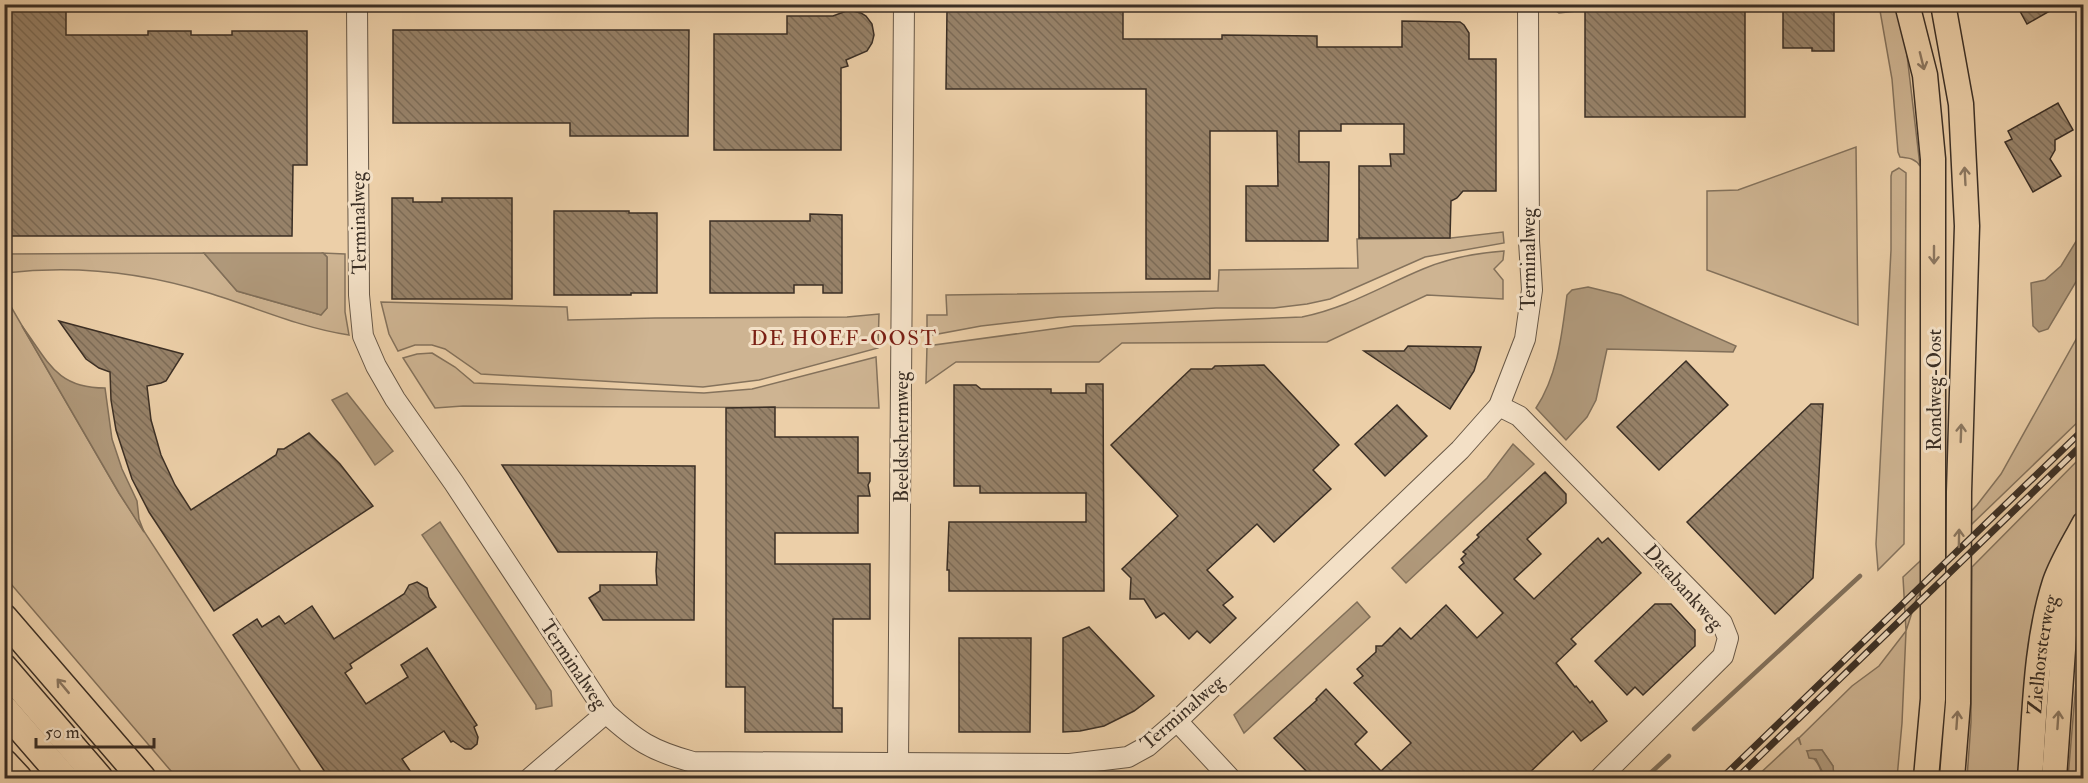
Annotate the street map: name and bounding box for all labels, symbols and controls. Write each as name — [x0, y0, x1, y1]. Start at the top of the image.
one-way arrow — [1916, 51, 1928, 70]
one-way arrow — [1959, 166, 1970, 186]
street label: Terminalweg — [345, 170, 372, 275]
street label: Terminalweg — [1516, 206, 1541, 310]
one-way arrow — [1928, 245, 1940, 265]
district label: DE HOEF-OOST — [751, 325, 937, 352]
street label: Rondweg-Oost — [1922, 329, 1947, 451]
street label: Beeldschermweg — [889, 370, 914, 503]
one-way arrow — [1955, 424, 1967, 444]
one-way arrow — [1953, 528, 1965, 548]
street label: Databankweg — [1638, 539, 1730, 636]
street label: Zielhorsterweg — [2022, 591, 2064, 716]
street label: Terminalweg — [534, 615, 613, 715]
street label: Terminalweg — [1135, 668, 1230, 756]
one-way arrow — [57, 678, 70, 694]
scale bar — [36, 711, 154, 749]
one-way arrow — [1952, 711, 1963, 731]
one-way arrow — [2053, 711, 2064, 731]
text: 50 m — [45, 721, 80, 744]

